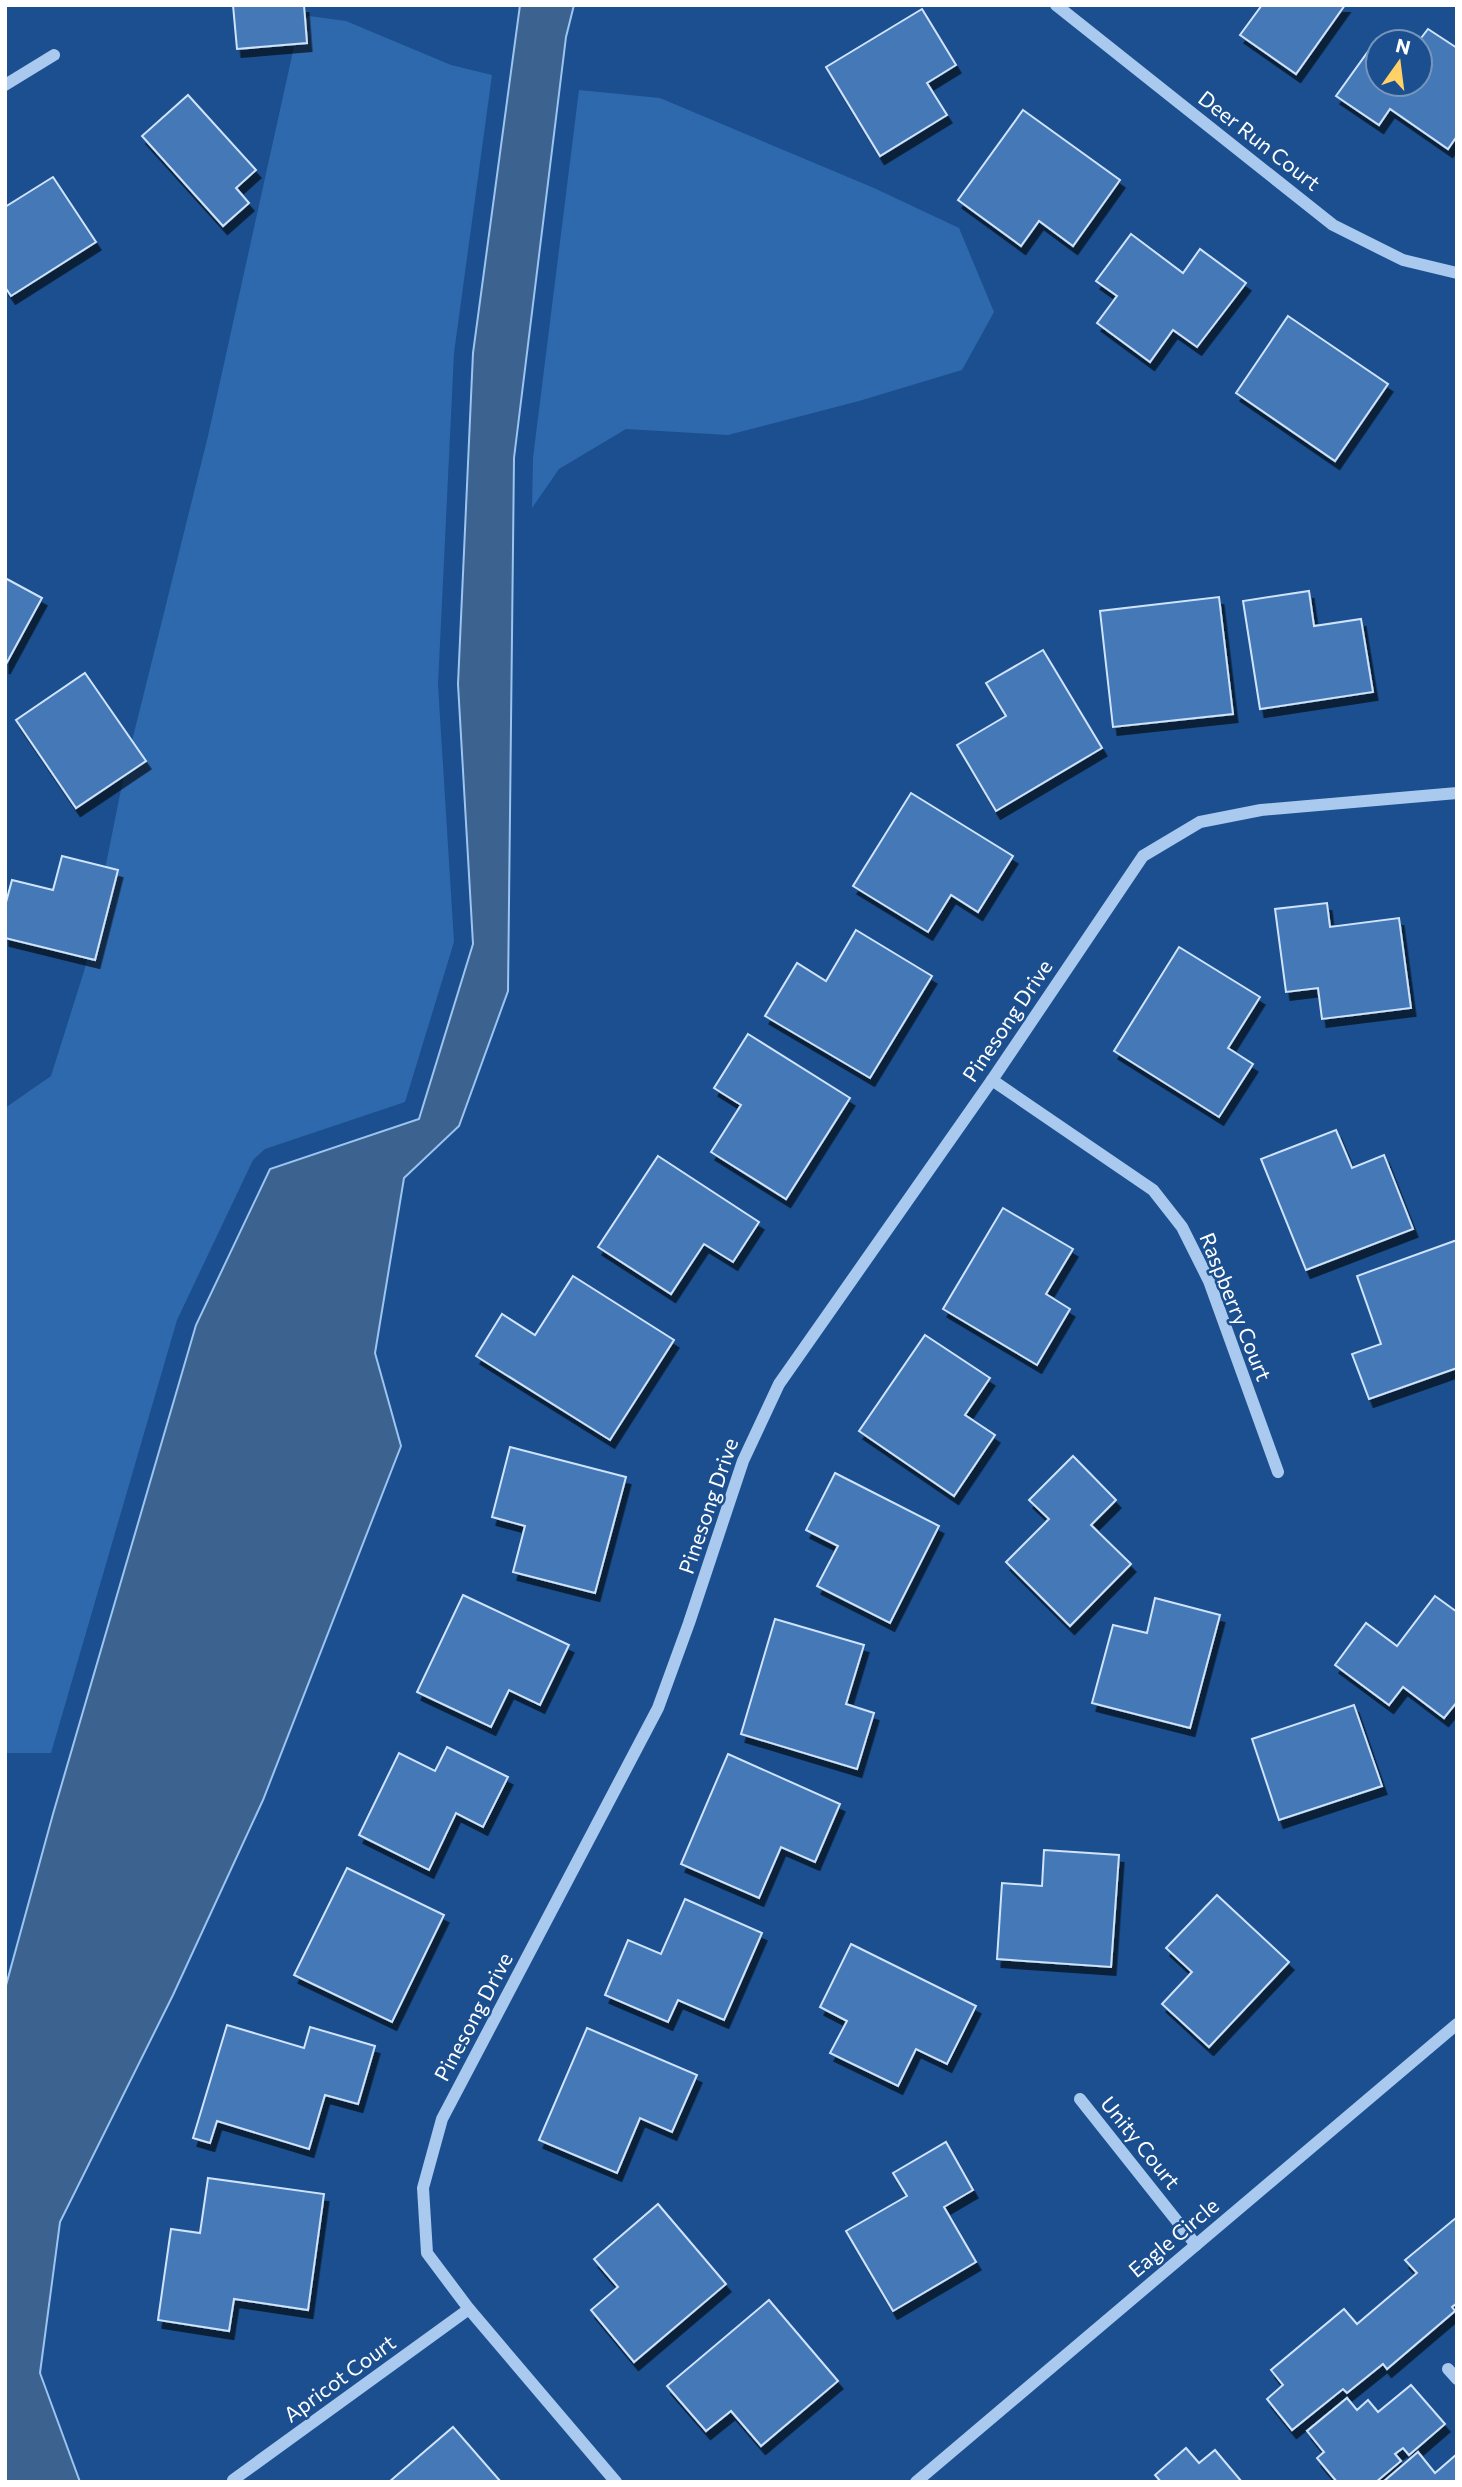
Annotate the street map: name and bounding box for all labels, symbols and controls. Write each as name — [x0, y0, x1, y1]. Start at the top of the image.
north arrow — [1364, 28, 1434, 98]
text: N — [1394, 33, 1413, 59]
street label: Deer Run Court — [1194, 85, 1326, 195]
street label: Pinesong Drive — [957, 954, 1057, 1086]
street label: Raspberry Court — [1195, 1229, 1278, 1384]
street label: Pinesong Drive — [673, 1434, 743, 1577]
street label: Pinesong Drive — [428, 1948, 517, 2085]
street label: Unity Court — [1096, 2091, 1186, 2193]
street label: Eagle Circle — [1123, 2192, 1223, 2282]
street label: Apricot Court — [278, 2329, 400, 2427]

